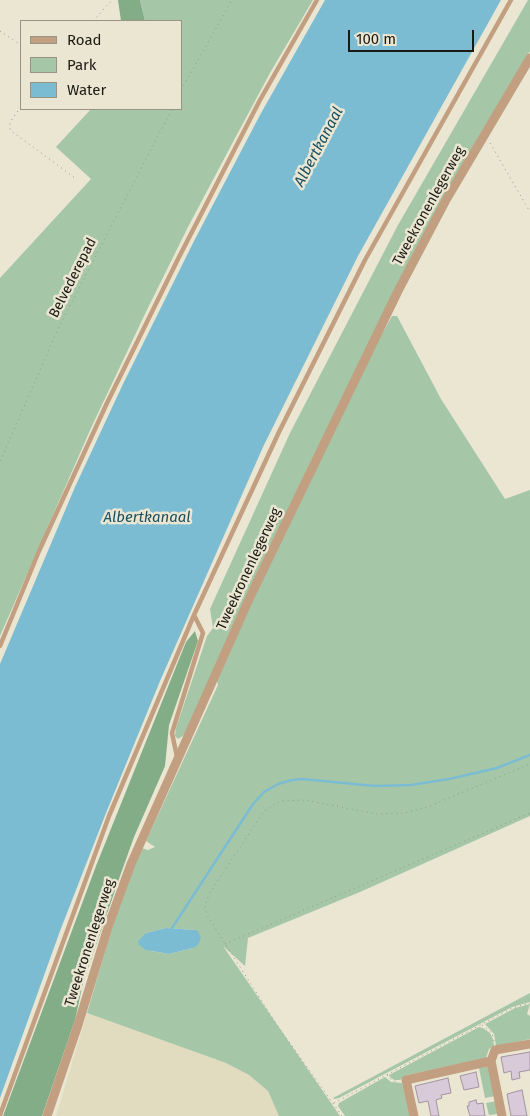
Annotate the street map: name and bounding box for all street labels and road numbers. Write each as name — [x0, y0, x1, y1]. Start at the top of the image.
street label: Tweekronenlegerweg — [389, 144, 469, 268]
street label: Belvederepad — [46, 235, 100, 321]
street label: Tweekronenlegerweg — [213, 505, 285, 633]
street label: Tweekronenlegerweg — [61, 877, 119, 1009]

